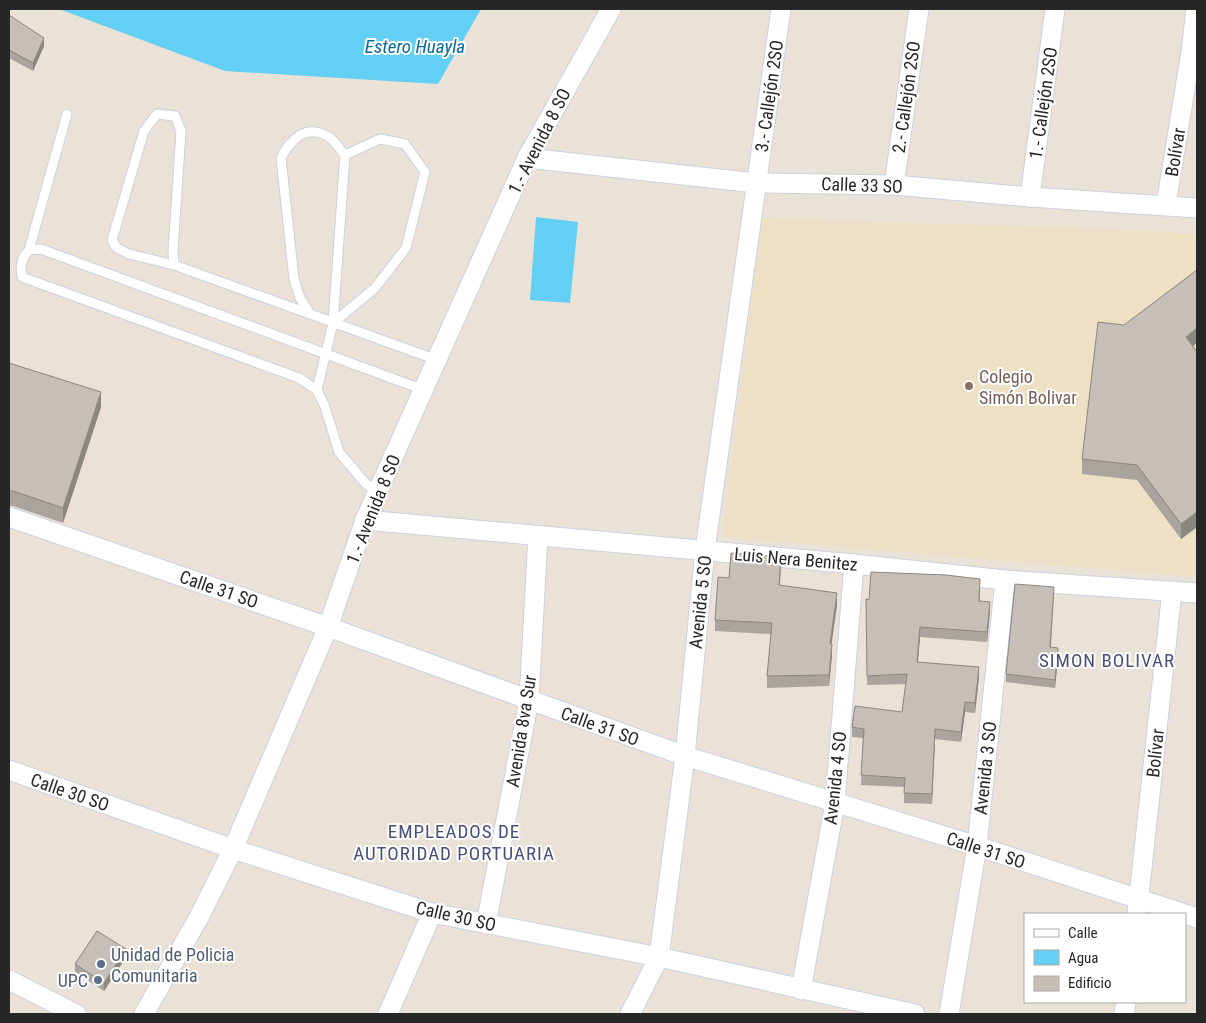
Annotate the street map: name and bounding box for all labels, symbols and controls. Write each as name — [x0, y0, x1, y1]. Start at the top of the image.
water label: Estero Huayla — [365, 35, 465, 58]
street label: 3.- Callejón 2SO — [751, 39, 787, 153]
street label: 2.- Callejón 2SO — [888, 40, 924, 154]
street label: 1.- Callejón 2SO — [1025, 46, 1061, 160]
street label: 1.- Avenida 8 SO — [503, 85, 575, 197]
street label: Bolívar — [1161, 126, 1189, 178]
street label: Calle 33 SO — [821, 173, 903, 197]
place label: Colegio Simón Bolivar — [979, 366, 1077, 408]
marker: Colegio Simón Bolivar — [963, 380, 975, 392]
street label: 1.- Avenida 8 SO — [342, 451, 404, 567]
street label: Luis Nera Benitez — [734, 543, 859, 575]
street label: Avenida 5 SO — [685, 554, 715, 650]
street label: Calle 31 SO — [177, 566, 261, 612]
district label: SIMON BOLIVAR — [1039, 649, 1175, 672]
street label: Avenida 8va Sur — [502, 673, 540, 789]
street label: Calle 31 SO — [558, 702, 642, 750]
street label: Avenida 3 SO — [970, 720, 1000, 816]
street label: Bolívar — [1142, 727, 1168, 778]
street label: Avenida 4 SO — [820, 730, 850, 826]
street label: Calle 30 SO — [28, 769, 112, 815]
district label: EMPLEADOS DE AUTORIDAD PORTUARIA — [353, 820, 555, 865]
street label: Calle 31 SO — [944, 827, 1028, 873]
street label: Calle 30 SO — [414, 897, 498, 935]
legend — [1024, 913, 1186, 1003]
text: Calle — [1068, 924, 1098, 942]
place label: Unidad de Policia Comunitaria — [111, 944, 234, 986]
text: Agua — [1068, 949, 1098, 967]
marker: Unidad de Policia Comunitaria — [95, 958, 107, 970]
place label: UPC — [58, 970, 88, 991]
marker: UPC — [92, 974, 104, 986]
text: Edificio — [1068, 974, 1111, 992]

